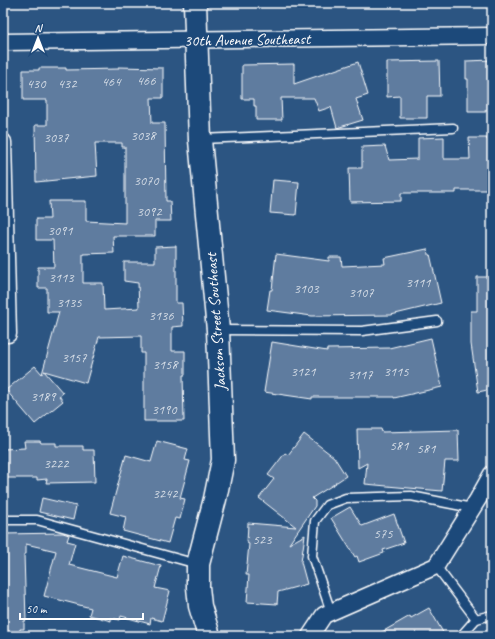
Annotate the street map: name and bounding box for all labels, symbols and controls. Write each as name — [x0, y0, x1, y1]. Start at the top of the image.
north arrow — [18, 18, 58, 58]
text: N — [35, 21, 44, 35]
street label: 30th Avenue Southeast — [184, 29, 312, 51]
house number: 466 — [137, 72, 156, 89]
house number: 464 — [102, 73, 122, 90]
house number: 430 — [27, 75, 47, 92]
house number: 432 — [58, 75, 78, 92]
house number: 3038 — [130, 127, 157, 144]
house number: 3037 — [43, 129, 69, 146]
house number: 3070 — [133, 172, 160, 189]
house number: 3092 — [136, 203, 163, 220]
house number: 3091 — [47, 222, 73, 239]
street label: Jackson Street Southeast — [201, 251, 231, 393]
house number: 3113 — [48, 269, 75, 286]
house number: 3111 — [405, 274, 431, 291]
house number: 3103 — [293, 280, 320, 297]
house number: 3107 — [348, 284, 374, 301]
house number: 3135 — [56, 294, 82, 311]
house number: 3136 — [148, 307, 174, 324]
house number: 3157 — [61, 349, 87, 366]
house number: 3158 — [152, 356, 179, 373]
house number: 3121 — [290, 363, 316, 380]
house number: 3115 — [383, 363, 409, 380]
house number: 3117 — [347, 366, 373, 383]
house number: 3189 — [30, 388, 57, 405]
house number: 3190 — [151, 401, 178, 418]
house number: 581 — [390, 437, 409, 454]
house number: 581 — [417, 440, 436, 457]
house number: 3222 — [43, 455, 70, 472]
house number: 3242 — [152, 485, 179, 502]
house number: 575 — [374, 525, 393, 542]
house number: 523 — [253, 531, 273, 548]
scale bar — [20, 595, 143, 621]
text: 50 m — [26, 601, 48, 617]

